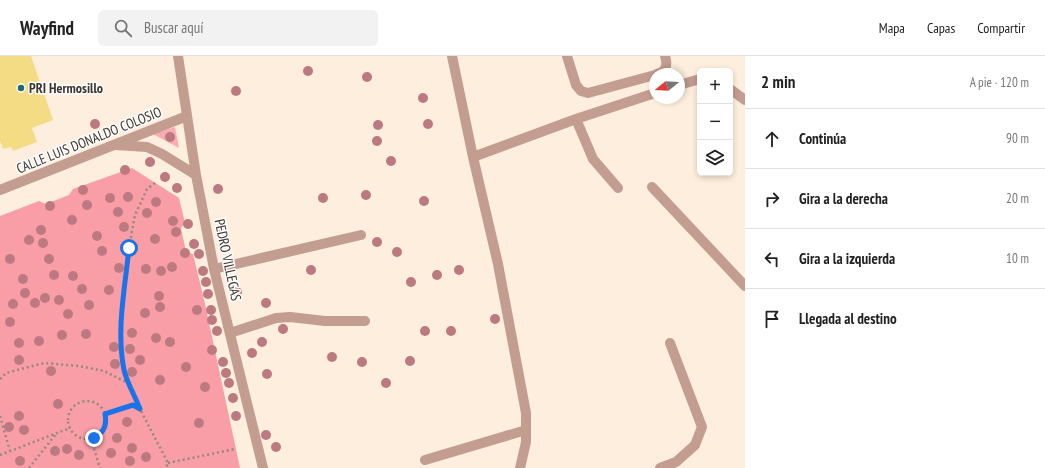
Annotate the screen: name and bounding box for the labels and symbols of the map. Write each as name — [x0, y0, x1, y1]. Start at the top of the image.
north arrow — [649, 68, 685, 104]
place label: PRI Hermosillo — [29, 79, 103, 97]
marker: PRI Hermosillo — [16, 83, 26, 93]
street label: CALLE LUIS DONALDO COLOSIO — [14, 103, 165, 177]
street label: PEDRO VILLEGAS — [211, 217, 245, 303]
route start — [120, 239, 138, 257]
route end — [85, 429, 103, 447]

